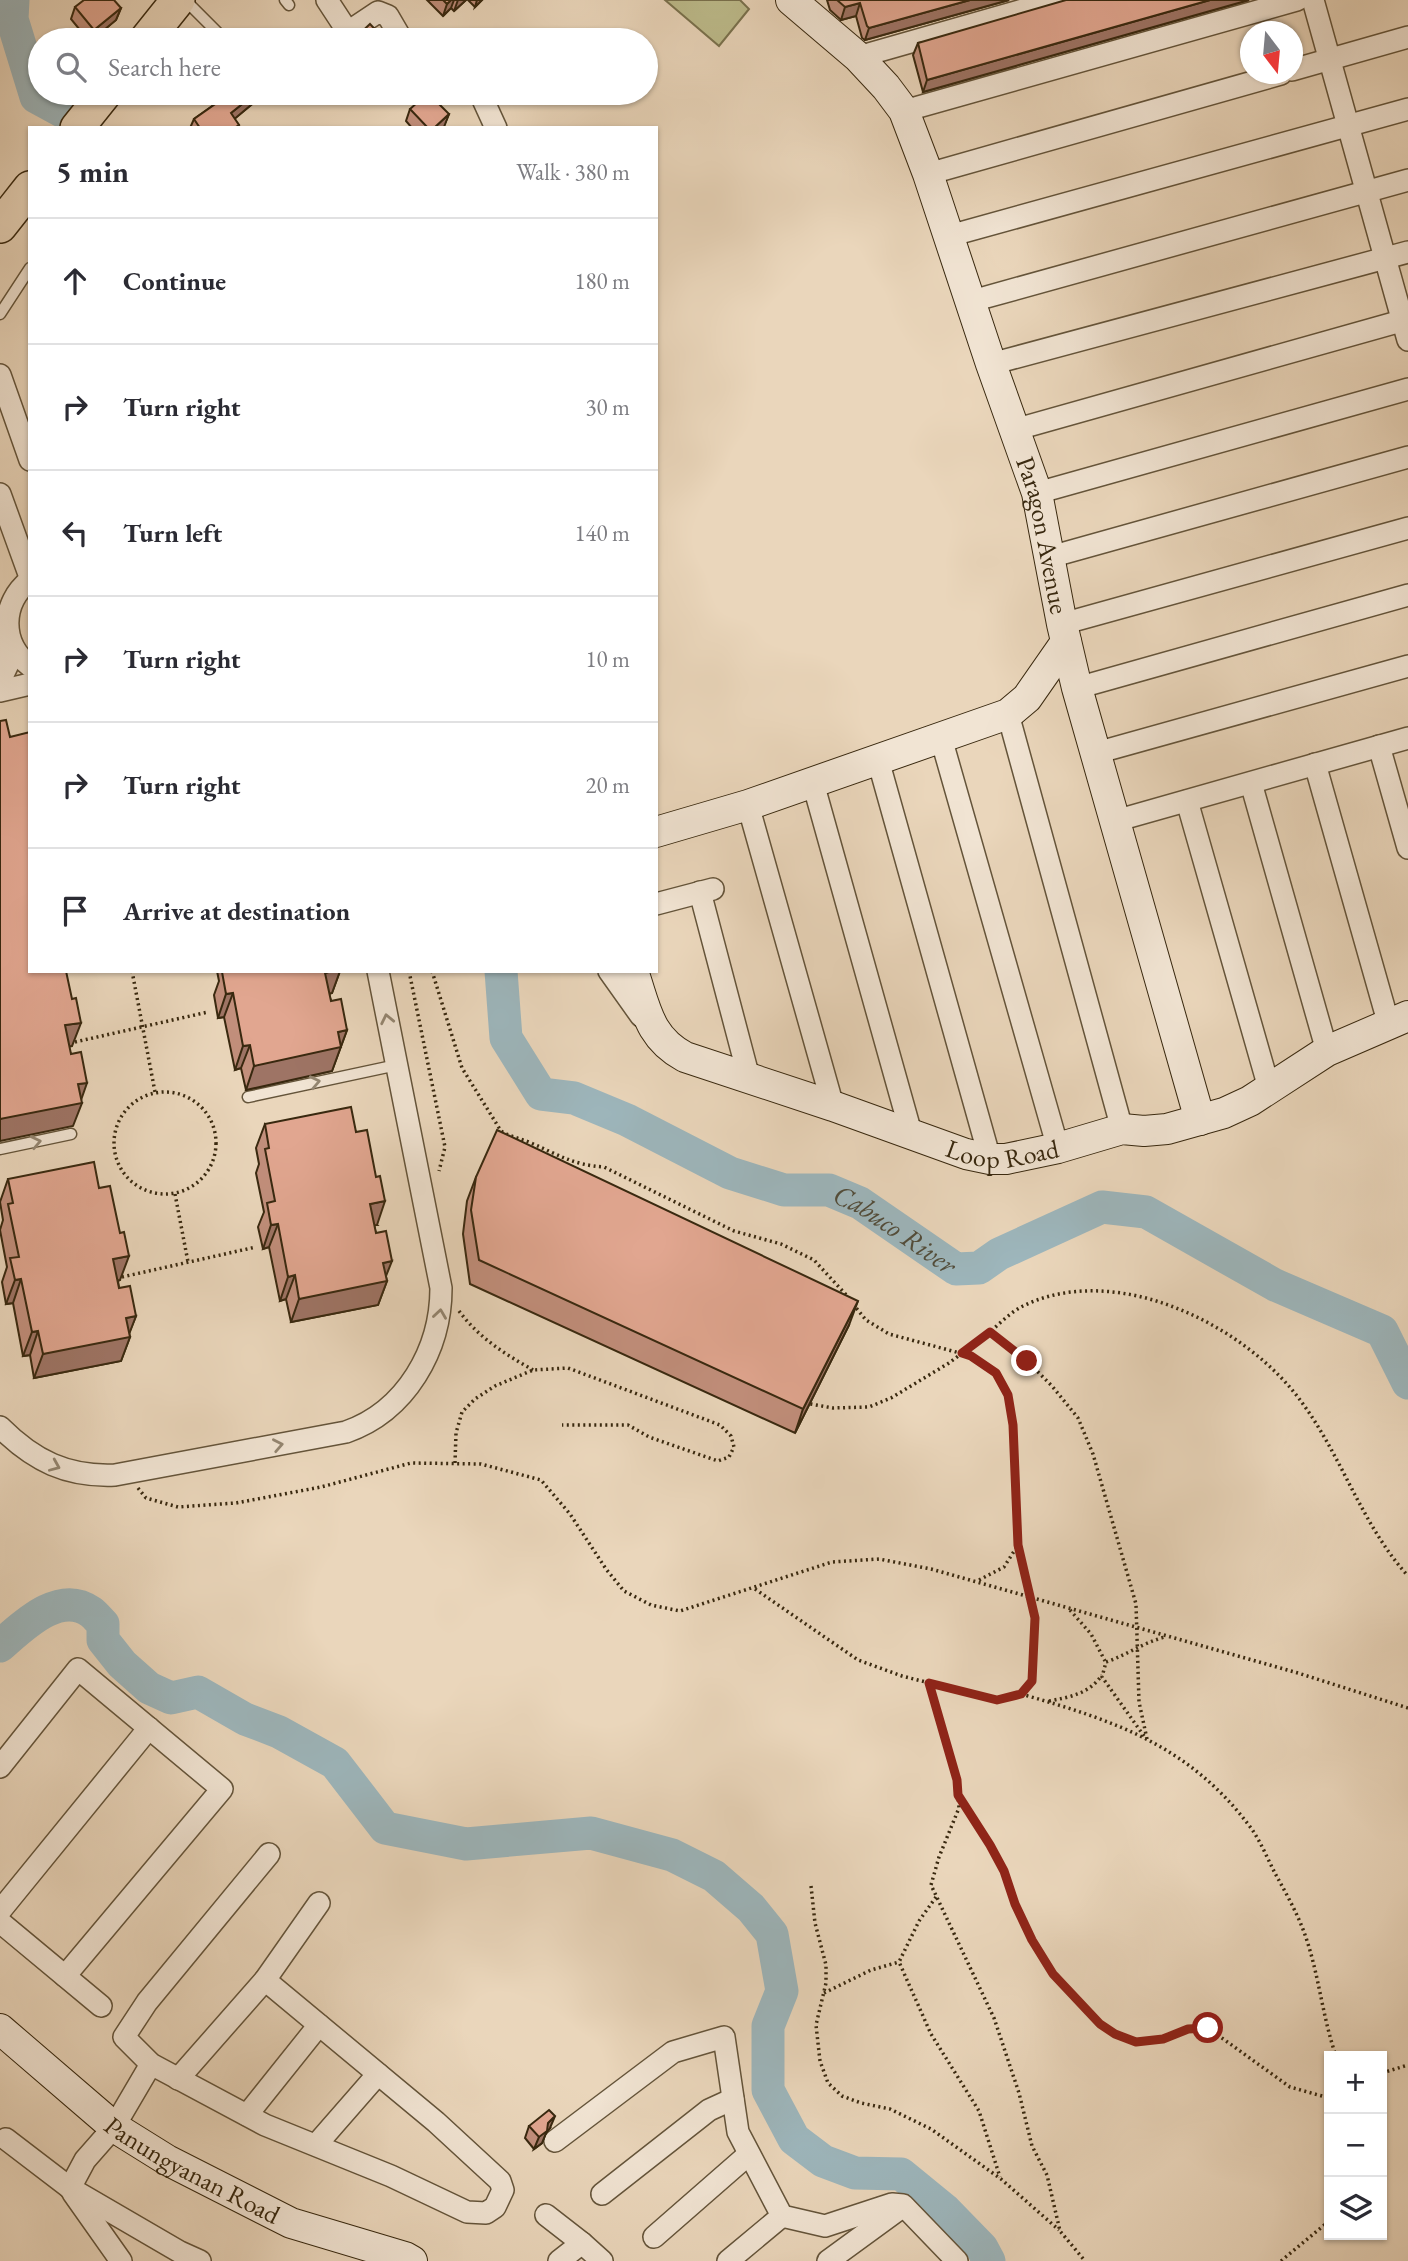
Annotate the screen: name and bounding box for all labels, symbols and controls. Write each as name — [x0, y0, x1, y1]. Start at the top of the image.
north arrow — [1240, 21, 1303, 84]
search box — [28, 28, 658, 105]
icon: search — [52, 48, 90, 86]
text: Search here — [108, 50, 221, 84]
text: 5 min — [56, 152, 129, 191]
text: Walk · 380 m — [516, 157, 630, 187]
icon: ahead — [56, 262, 94, 300]
text: Continue — [123, 264, 226, 298]
text: 180 m — [574, 266, 630, 296]
icon: right — [56, 388, 94, 426]
text: Turn right — [123, 390, 241, 424]
text: 30 m — [585, 392, 630, 422]
street label: Paragon Avenue — [1008, 452, 1077, 617]
icon: left — [56, 514, 94, 552]
text: Turn left — [123, 516, 222, 550]
text: 140 m — [574, 518, 630, 548]
icon: right — [56, 640, 94, 678]
text: Turn right — [123, 642, 241, 676]
text: 10 m — [585, 644, 630, 674]
icon: right — [56, 766, 94, 804]
text: Turn right — [123, 768, 241, 802]
text: 20 m — [585, 770, 630, 800]
icon: arrive — [56, 892, 94, 930]
text: Arrive at destination — [123, 894, 350, 928]
one-way arrow — [381, 1013, 396, 1025]
one-way arrow — [309, 1076, 321, 1091]
street label: Loop Road — [941, 1131, 1063, 1176]
one-way arrow — [30, 1135, 42, 1150]
water label: Cabuco River — [828, 1176, 965, 1283]
one-way arrow — [432, 1308, 447, 1320]
route end — [1011, 1345, 1042, 1376]
one-way arrow — [272, 1438, 284, 1453]
one-way arrow — [48, 1458, 60, 1472]
route start — [1192, 2012, 1223, 2043]
map controls — [1324, 2051, 1387, 2240]
button: + — [1324, 2051, 1387, 2114]
street label: Panungyanan Road — [97, 2109, 287, 2232]
button: − — [1324, 2114, 1387, 2177]
button: layers — [1324, 2177, 1387, 2240]

